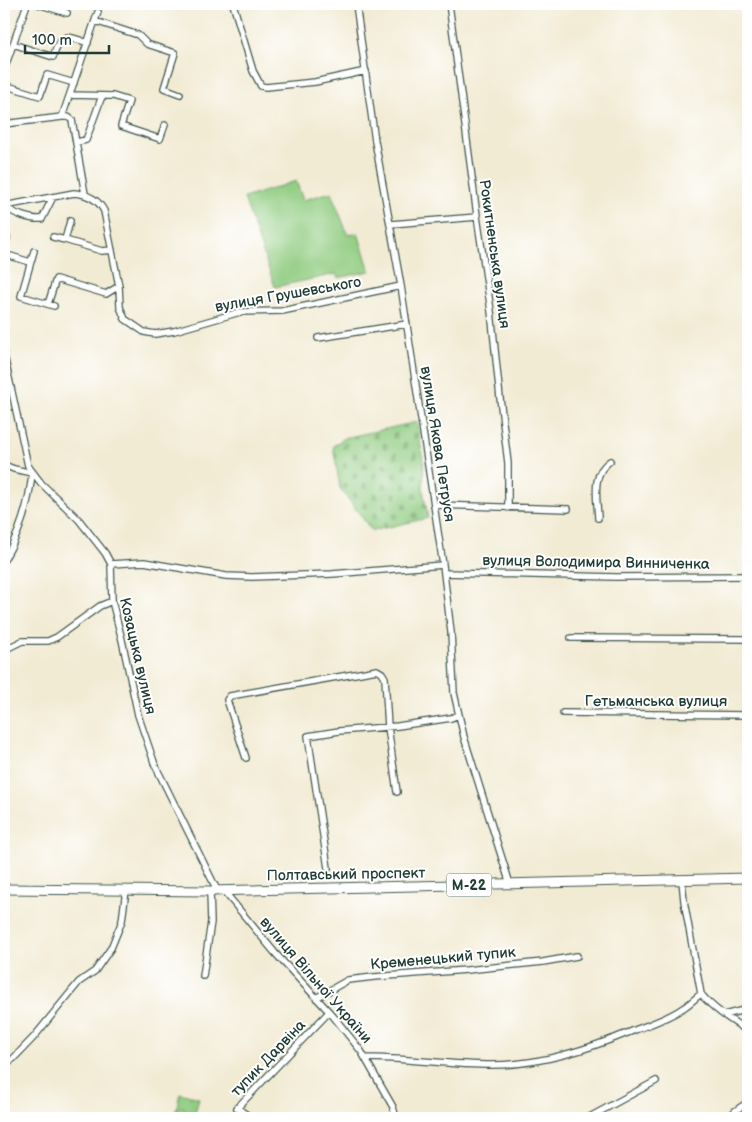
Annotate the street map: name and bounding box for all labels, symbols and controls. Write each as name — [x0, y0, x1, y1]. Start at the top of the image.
scale bar — [25, 22, 109, 54]
text: 100 m — [32, 31, 72, 50]
street label: Рокитненська вулиця — [475, 178, 514, 330]
street label: вулиця Грушевського — [214, 272, 363, 317]
street label: вулиця Якова Петруся — [416, 365, 459, 523]
street label: вулиця Володимира Винниченка — [482, 551, 710, 574]
street label: Козацька вулиця — [115, 596, 160, 716]
street label: Гетьманська вулиця — [585, 692, 727, 711]
street label: Полтавський проспект — [266, 864, 426, 885]
road number: М-22 — [446, 874, 492, 896]
street label: вулиця Вільної України — [255, 913, 376, 1047]
street label: Кременецький тупик — [370, 943, 516, 974]
street label: тупик Дарвіна — [227, 1016, 310, 1101]

